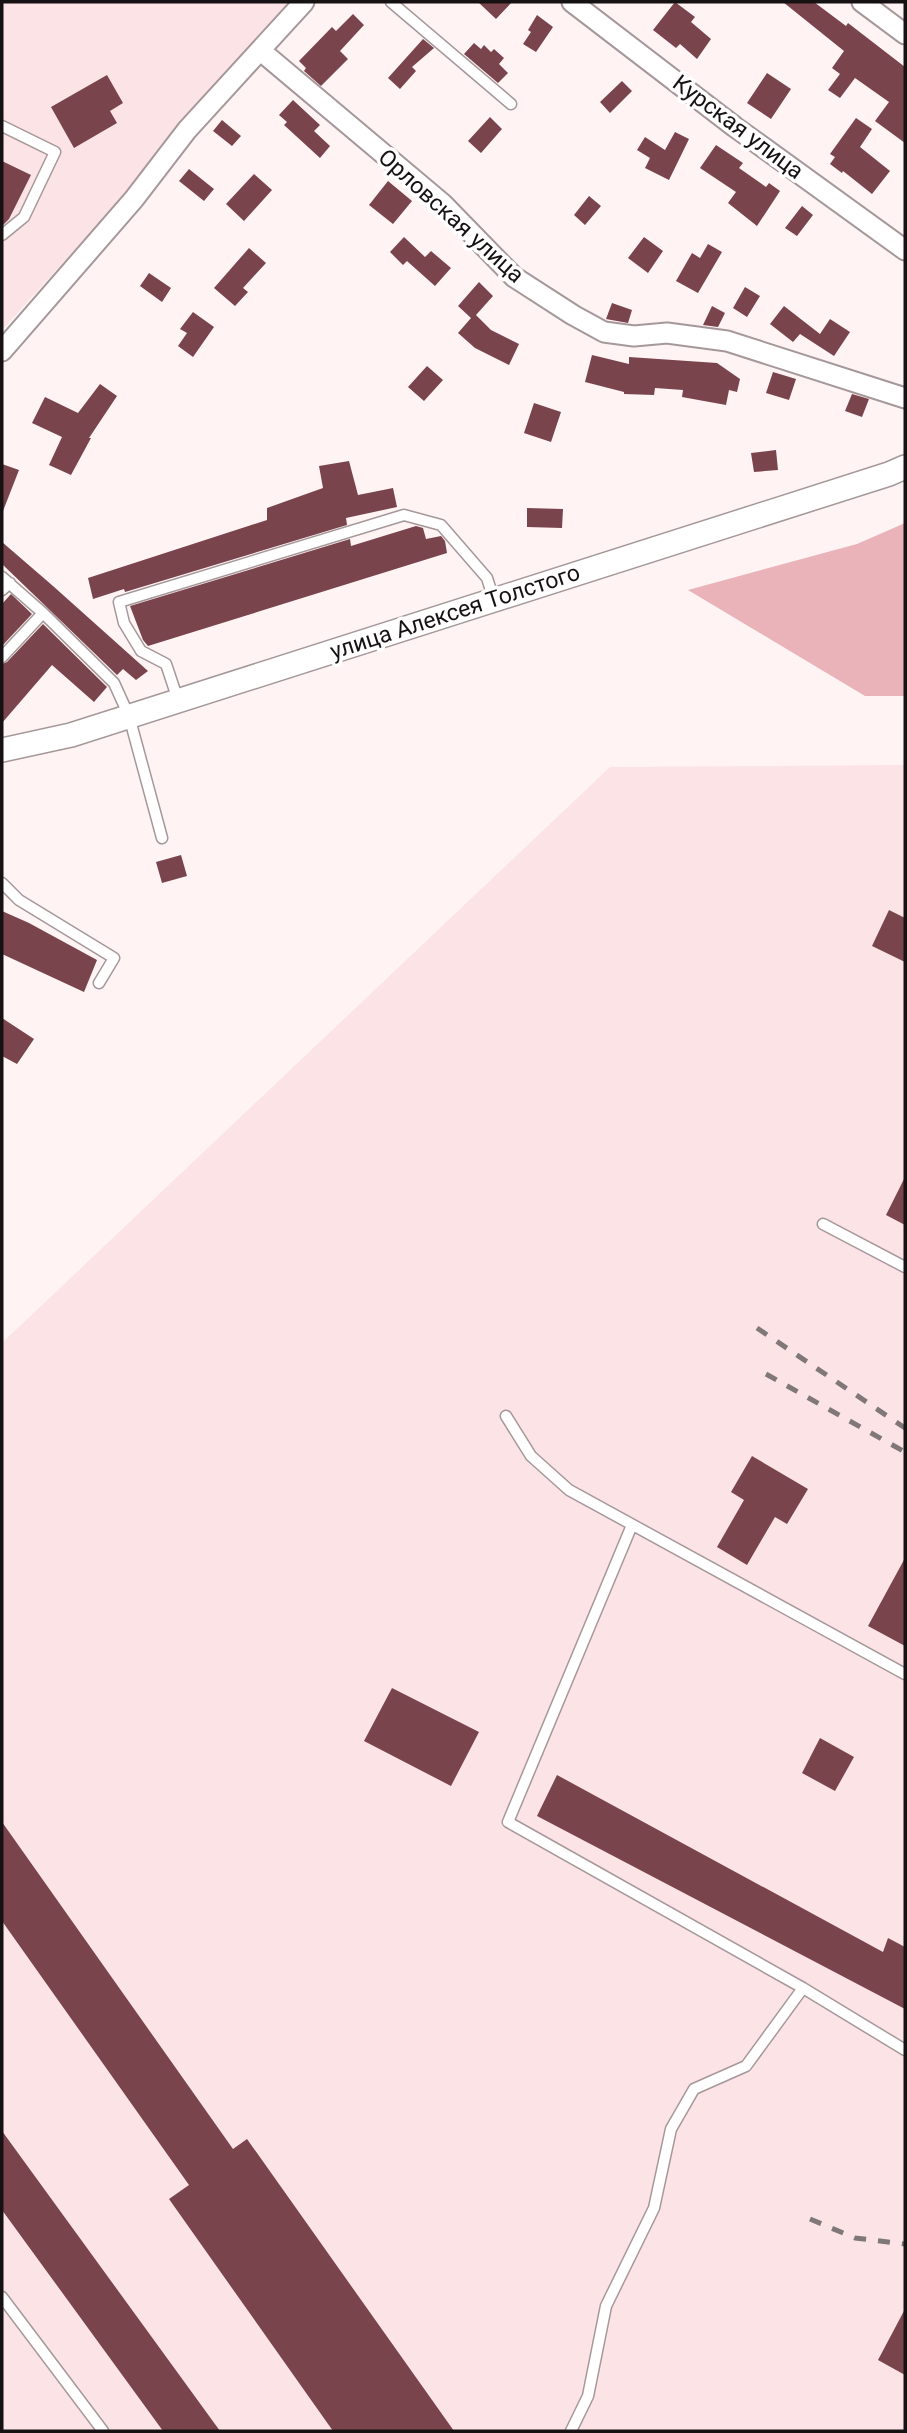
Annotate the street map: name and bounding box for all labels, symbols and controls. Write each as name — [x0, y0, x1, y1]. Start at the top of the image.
street label: Курская улица — [667, 69, 809, 185]
street label: Орловская улица — [373, 144, 529, 288]
street label: улица Алексея Толстого — [327, 559, 583, 665]

